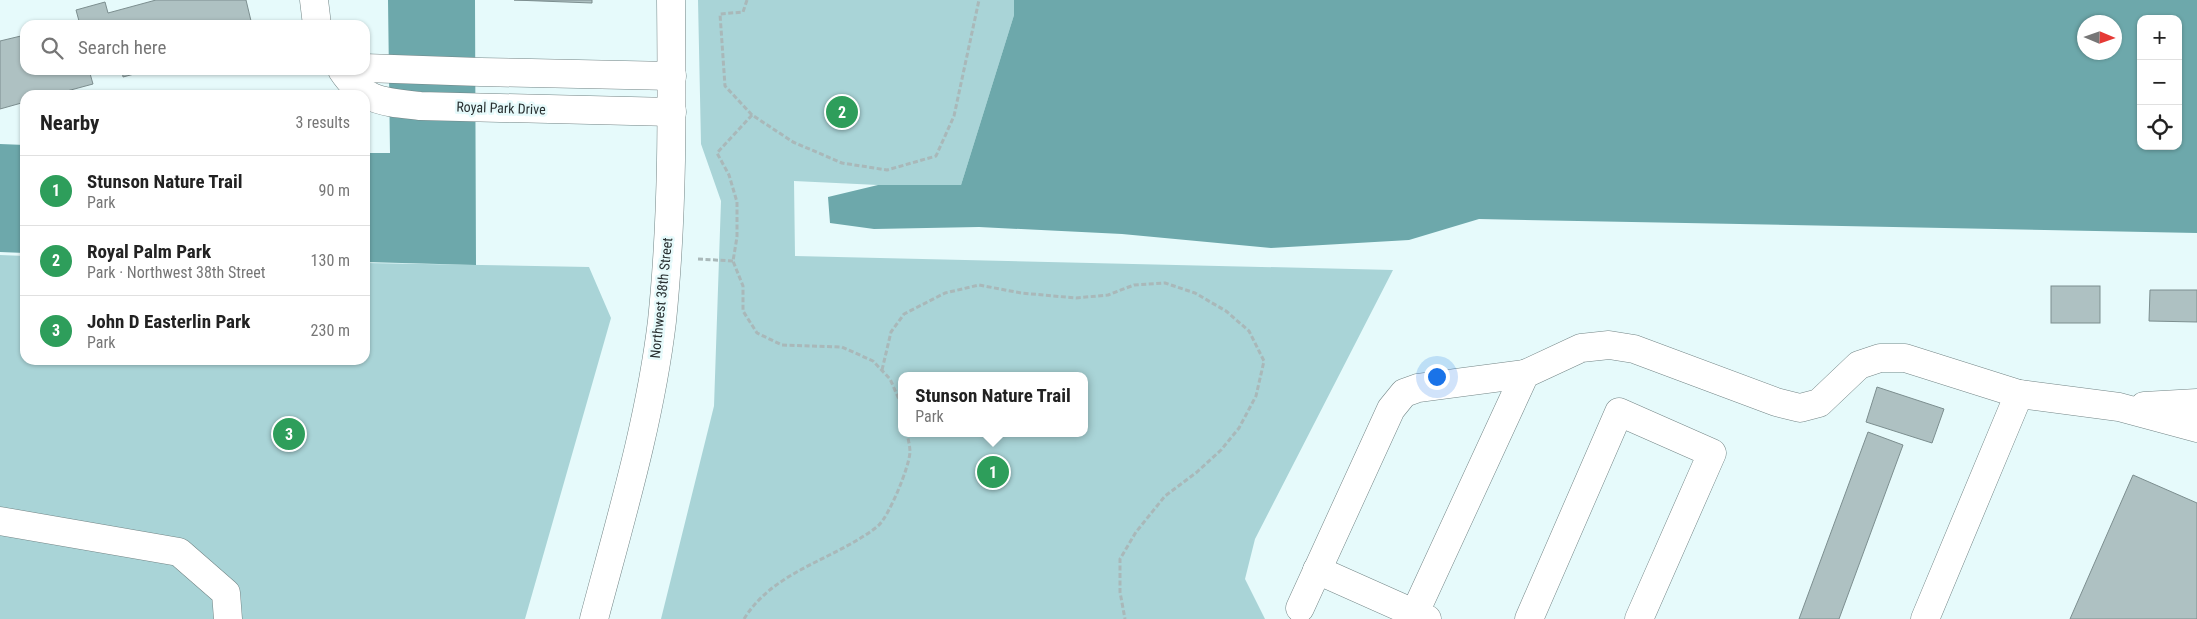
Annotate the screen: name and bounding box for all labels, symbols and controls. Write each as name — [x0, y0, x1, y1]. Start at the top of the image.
north arrow — [2077, 15, 2122, 60]
map controls — [2137, 15, 2182, 150]
button: + — [2137, 15, 2182, 60]
search box — [20, 20, 370, 75]
icon: search — [38, 34, 66, 62]
text: Search here — [78, 36, 166, 59]
button: − — [2137, 60, 2182, 105]
pin: 2 — [826, 93, 858, 131]
street label: Royal Park Drive — [456, 98, 546, 118]
button: locate — [2137, 105, 2182, 150]
text: Nearby — [40, 111, 99, 135]
text: 3 results — [295, 113, 350, 132]
text: Stunson Nature Trail — [87, 170, 243, 193]
text: 1 — [52, 181, 60, 200]
text: 90 m — [318, 181, 350, 200]
text: Park — [87, 193, 116, 212]
street label: Northwest 38th Street — [647, 237, 675, 359]
text: Royal Palm Park — [87, 240, 211, 263]
text: 2 — [52, 251, 60, 270]
text: 130 m — [311, 251, 350, 270]
text: Park · Northwest 38th Street — [87, 263, 265, 282]
text: John D Easterlin Park — [87, 310, 250, 333]
text: 3 — [52, 321, 60, 340]
text: 230 m — [311, 321, 350, 340]
text: Park — [87, 333, 116, 352]
your location — [1424, 364, 1450, 390]
popup — [898, 372, 1088, 437]
text: Stunson Nature Trail — [915, 384, 1071, 407]
text: Park — [915, 407, 944, 426]
pin: 3 — [273, 415, 305, 453]
pin: 1 — [977, 453, 1009, 491]

